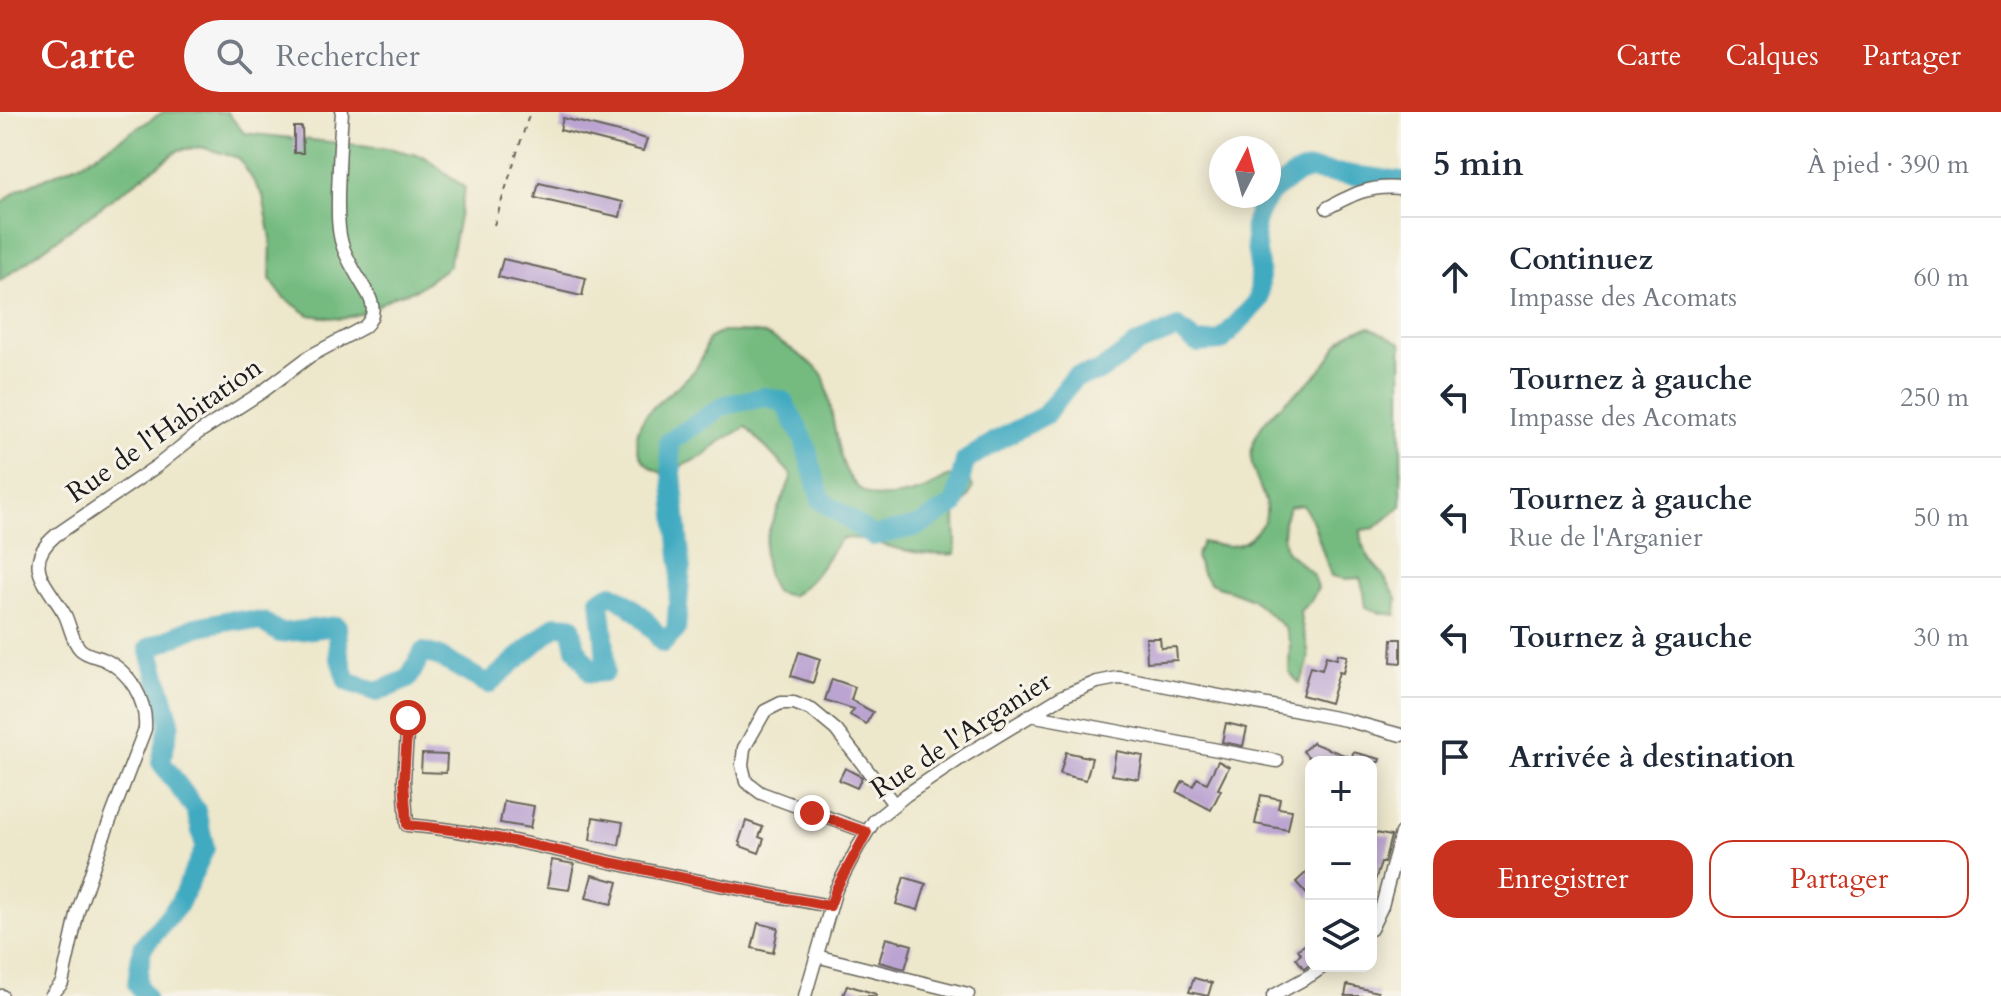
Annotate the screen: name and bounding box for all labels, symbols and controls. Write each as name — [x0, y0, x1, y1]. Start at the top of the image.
search box — [184, 20, 744, 92]
text: Carte — [40, 30, 136, 82]
icon: search — [212, 34, 256, 78]
text: Rechercher — [276, 36, 420, 77]
text: Carte — [1616, 37, 1681, 75]
text: Calques — [1725, 37, 1819, 75]
text: Partager — [1863, 37, 1961, 75]
north arrow — [1209, 136, 1281, 208]
text: 5 min — [1433, 141, 1524, 187]
text: À pied · 390 m — [1807, 147, 1969, 182]
text: Continuez — [1509, 239, 1653, 280]
icon: ahead — [1433, 255, 1477, 299]
text: 60 m — [1913, 260, 1969, 295]
text: Impasse des Acomats — [1509, 280, 1737, 315]
street label: Rue de l'Habitation — [59, 348, 269, 512]
text: Tournez à gauche — [1509, 359, 1753, 400]
icon: left — [1433, 375, 1477, 419]
text: 250 m — [1900, 380, 1969, 415]
text: Impasse des Acomats — [1509, 400, 1737, 435]
text: Tournez à gauche — [1509, 479, 1753, 520]
icon: left — [1433, 495, 1477, 539]
text: 50 m — [1913, 500, 1969, 535]
text: Rue de l'Arganier — [1509, 520, 1702, 555]
icon: left — [1433, 615, 1477, 659]
text: Tournez à gauche — [1509, 617, 1753, 658]
text: 30 m — [1913, 620, 1969, 655]
street label: Rue de l'Arganier — [863, 662, 1059, 808]
route start — [390, 700, 426, 736]
icon: arrive — [1433, 735, 1477, 779]
text: Arrivée à destination — [1509, 737, 1795, 778]
map controls — [1305, 756, 1377, 972]
button: + — [1305, 756, 1377, 828]
route end — [794, 795, 830, 831]
button: − — [1305, 828, 1377, 900]
button: Enregistrer — [1433, 840, 1693, 918]
button: Partager — [1709, 840, 1969, 918]
button: layers — [1305, 900, 1377, 972]

